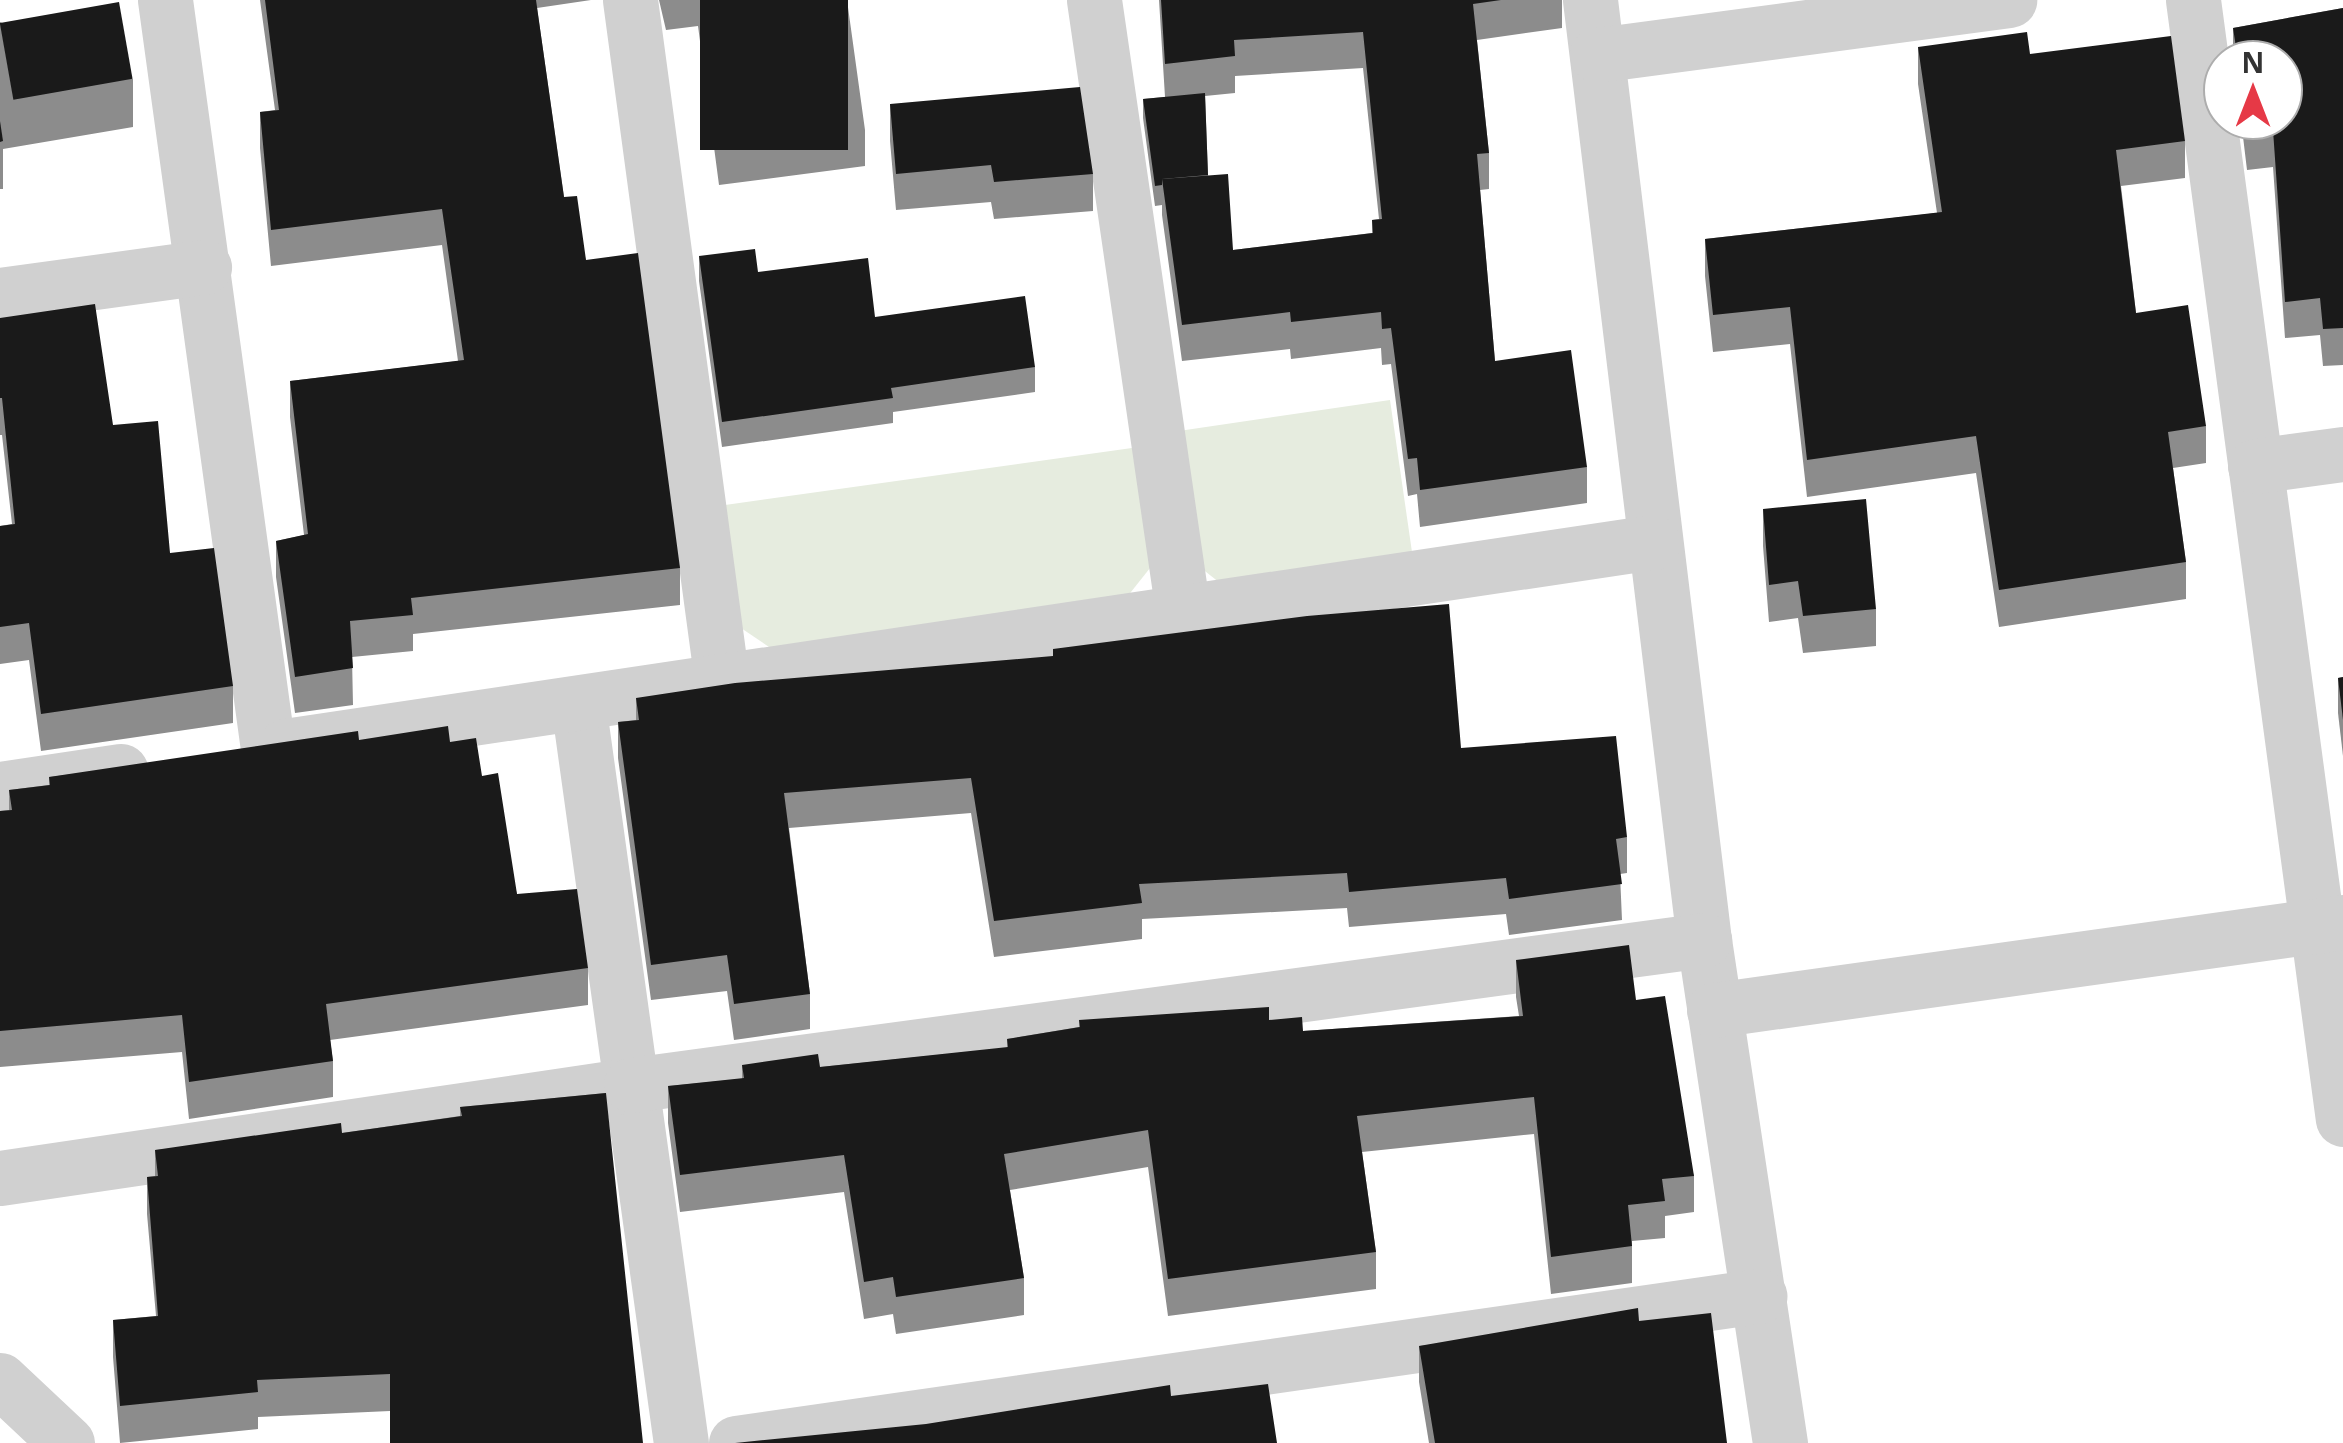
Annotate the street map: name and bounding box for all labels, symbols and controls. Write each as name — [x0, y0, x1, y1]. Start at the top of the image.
north arrow — [2203, 40, 2303, 140]
text: N — [2242, 43, 2264, 81]

